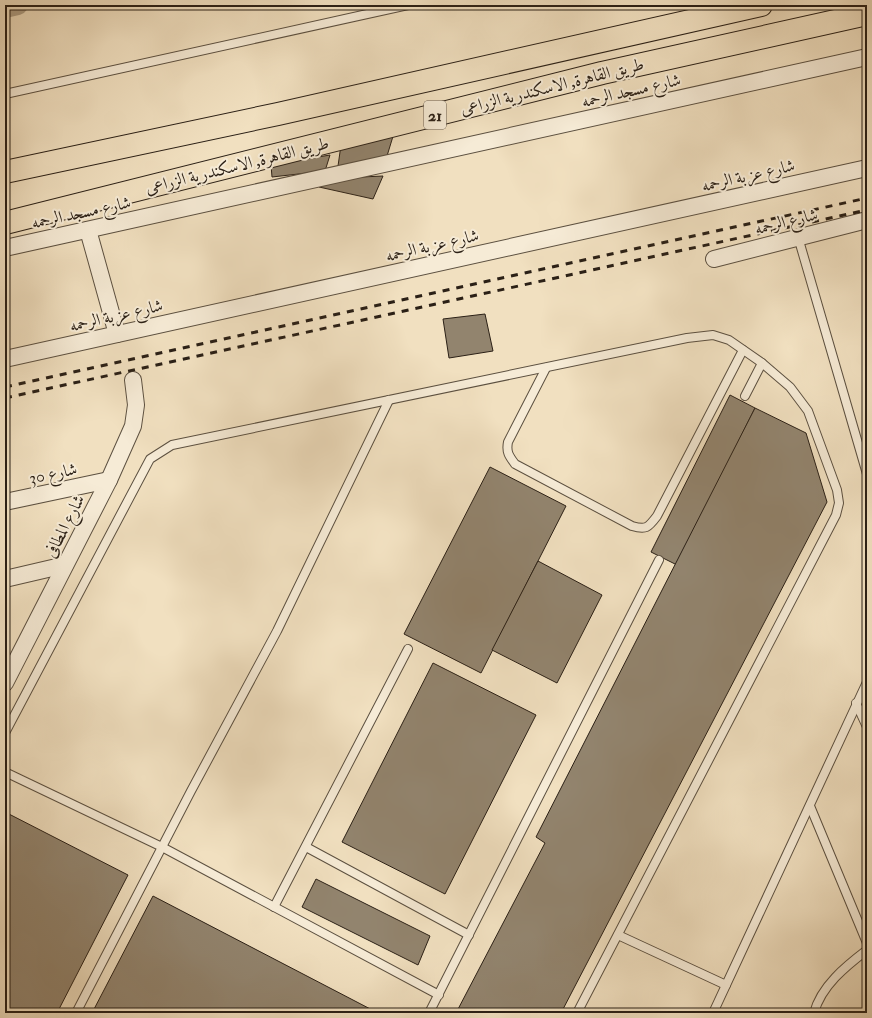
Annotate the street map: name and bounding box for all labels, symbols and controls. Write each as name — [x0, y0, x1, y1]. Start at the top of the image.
street label: طريق القاهرة, الاسكندرية الزراعى — [458, 53, 646, 119]
street label: شارع مسجد الرحمه — [579, 69, 683, 115]
road number: 21 — [424, 101, 446, 129]
street label: طريق القاهرة, الاسكندرية الزراعى — [143, 132, 331, 198]
street label: شارع عزبة الرحمه — [699, 155, 798, 199]
street label: شارع مسجد الرحمه — [29, 192, 133, 236]
street label: شارع الرحمه — [752, 204, 821, 242]
street label: شارع عزبة الرحمه — [383, 225, 482, 269]
street label: شارع عزبة الرحمه — [67, 295, 166, 339]
street label: شارع 30 — [27, 458, 80, 492]
street label: شارع المطافى — [40, 491, 92, 563]

